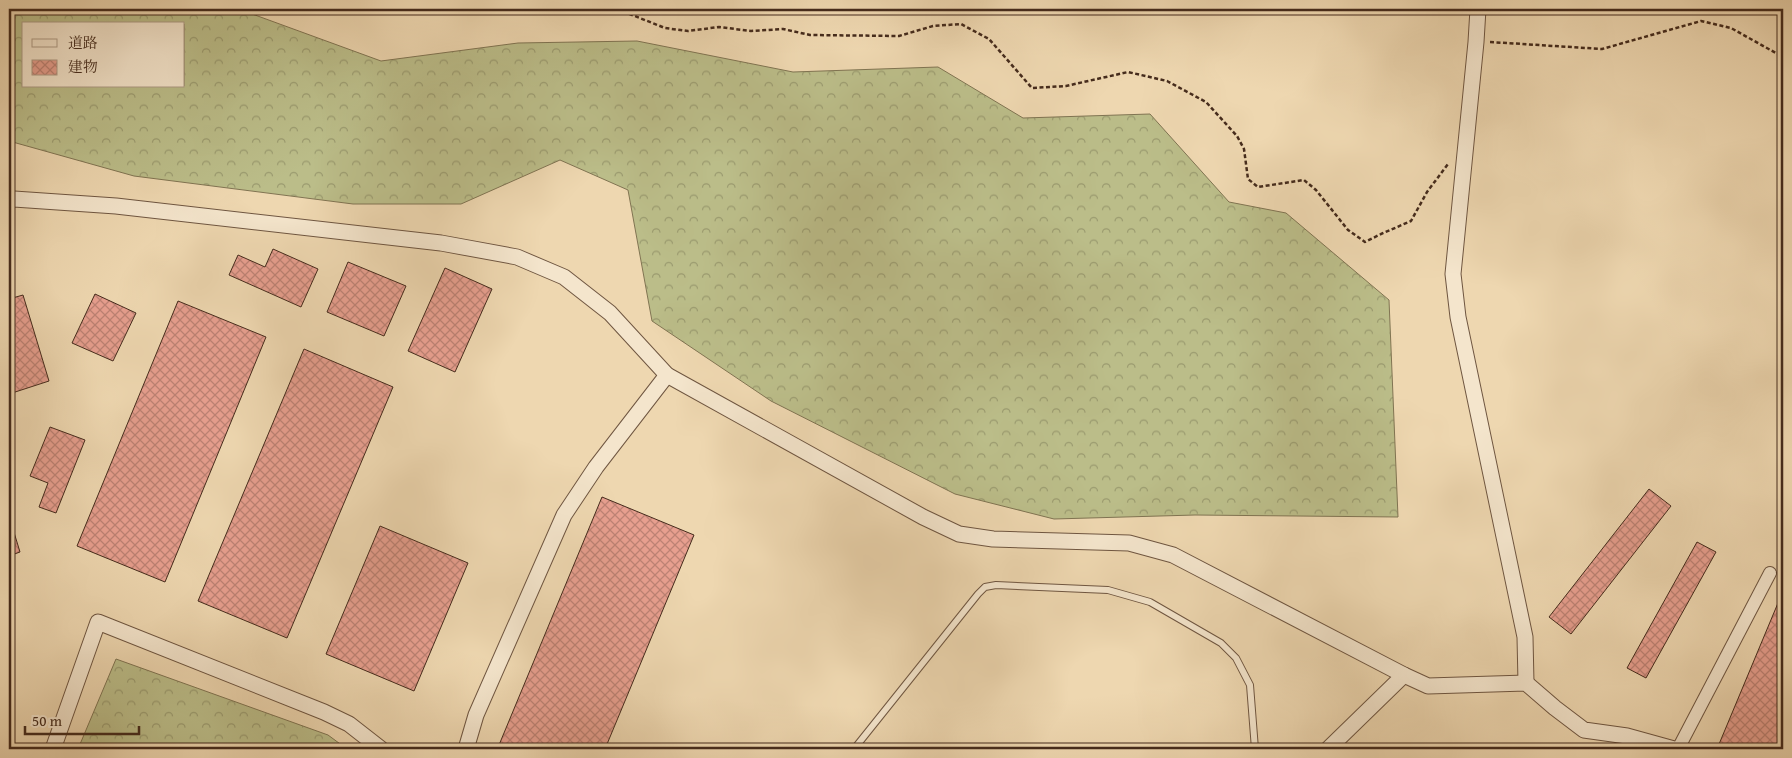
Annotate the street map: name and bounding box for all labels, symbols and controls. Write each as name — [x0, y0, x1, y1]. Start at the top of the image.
legend — [22, 22, 185, 88]
text: 道路 — [68, 32, 98, 53]
text: 建物 — [68, 56, 98, 77]
scale bar — [25, 703, 139, 735]
text: 50 m — [32, 710, 63, 731]

